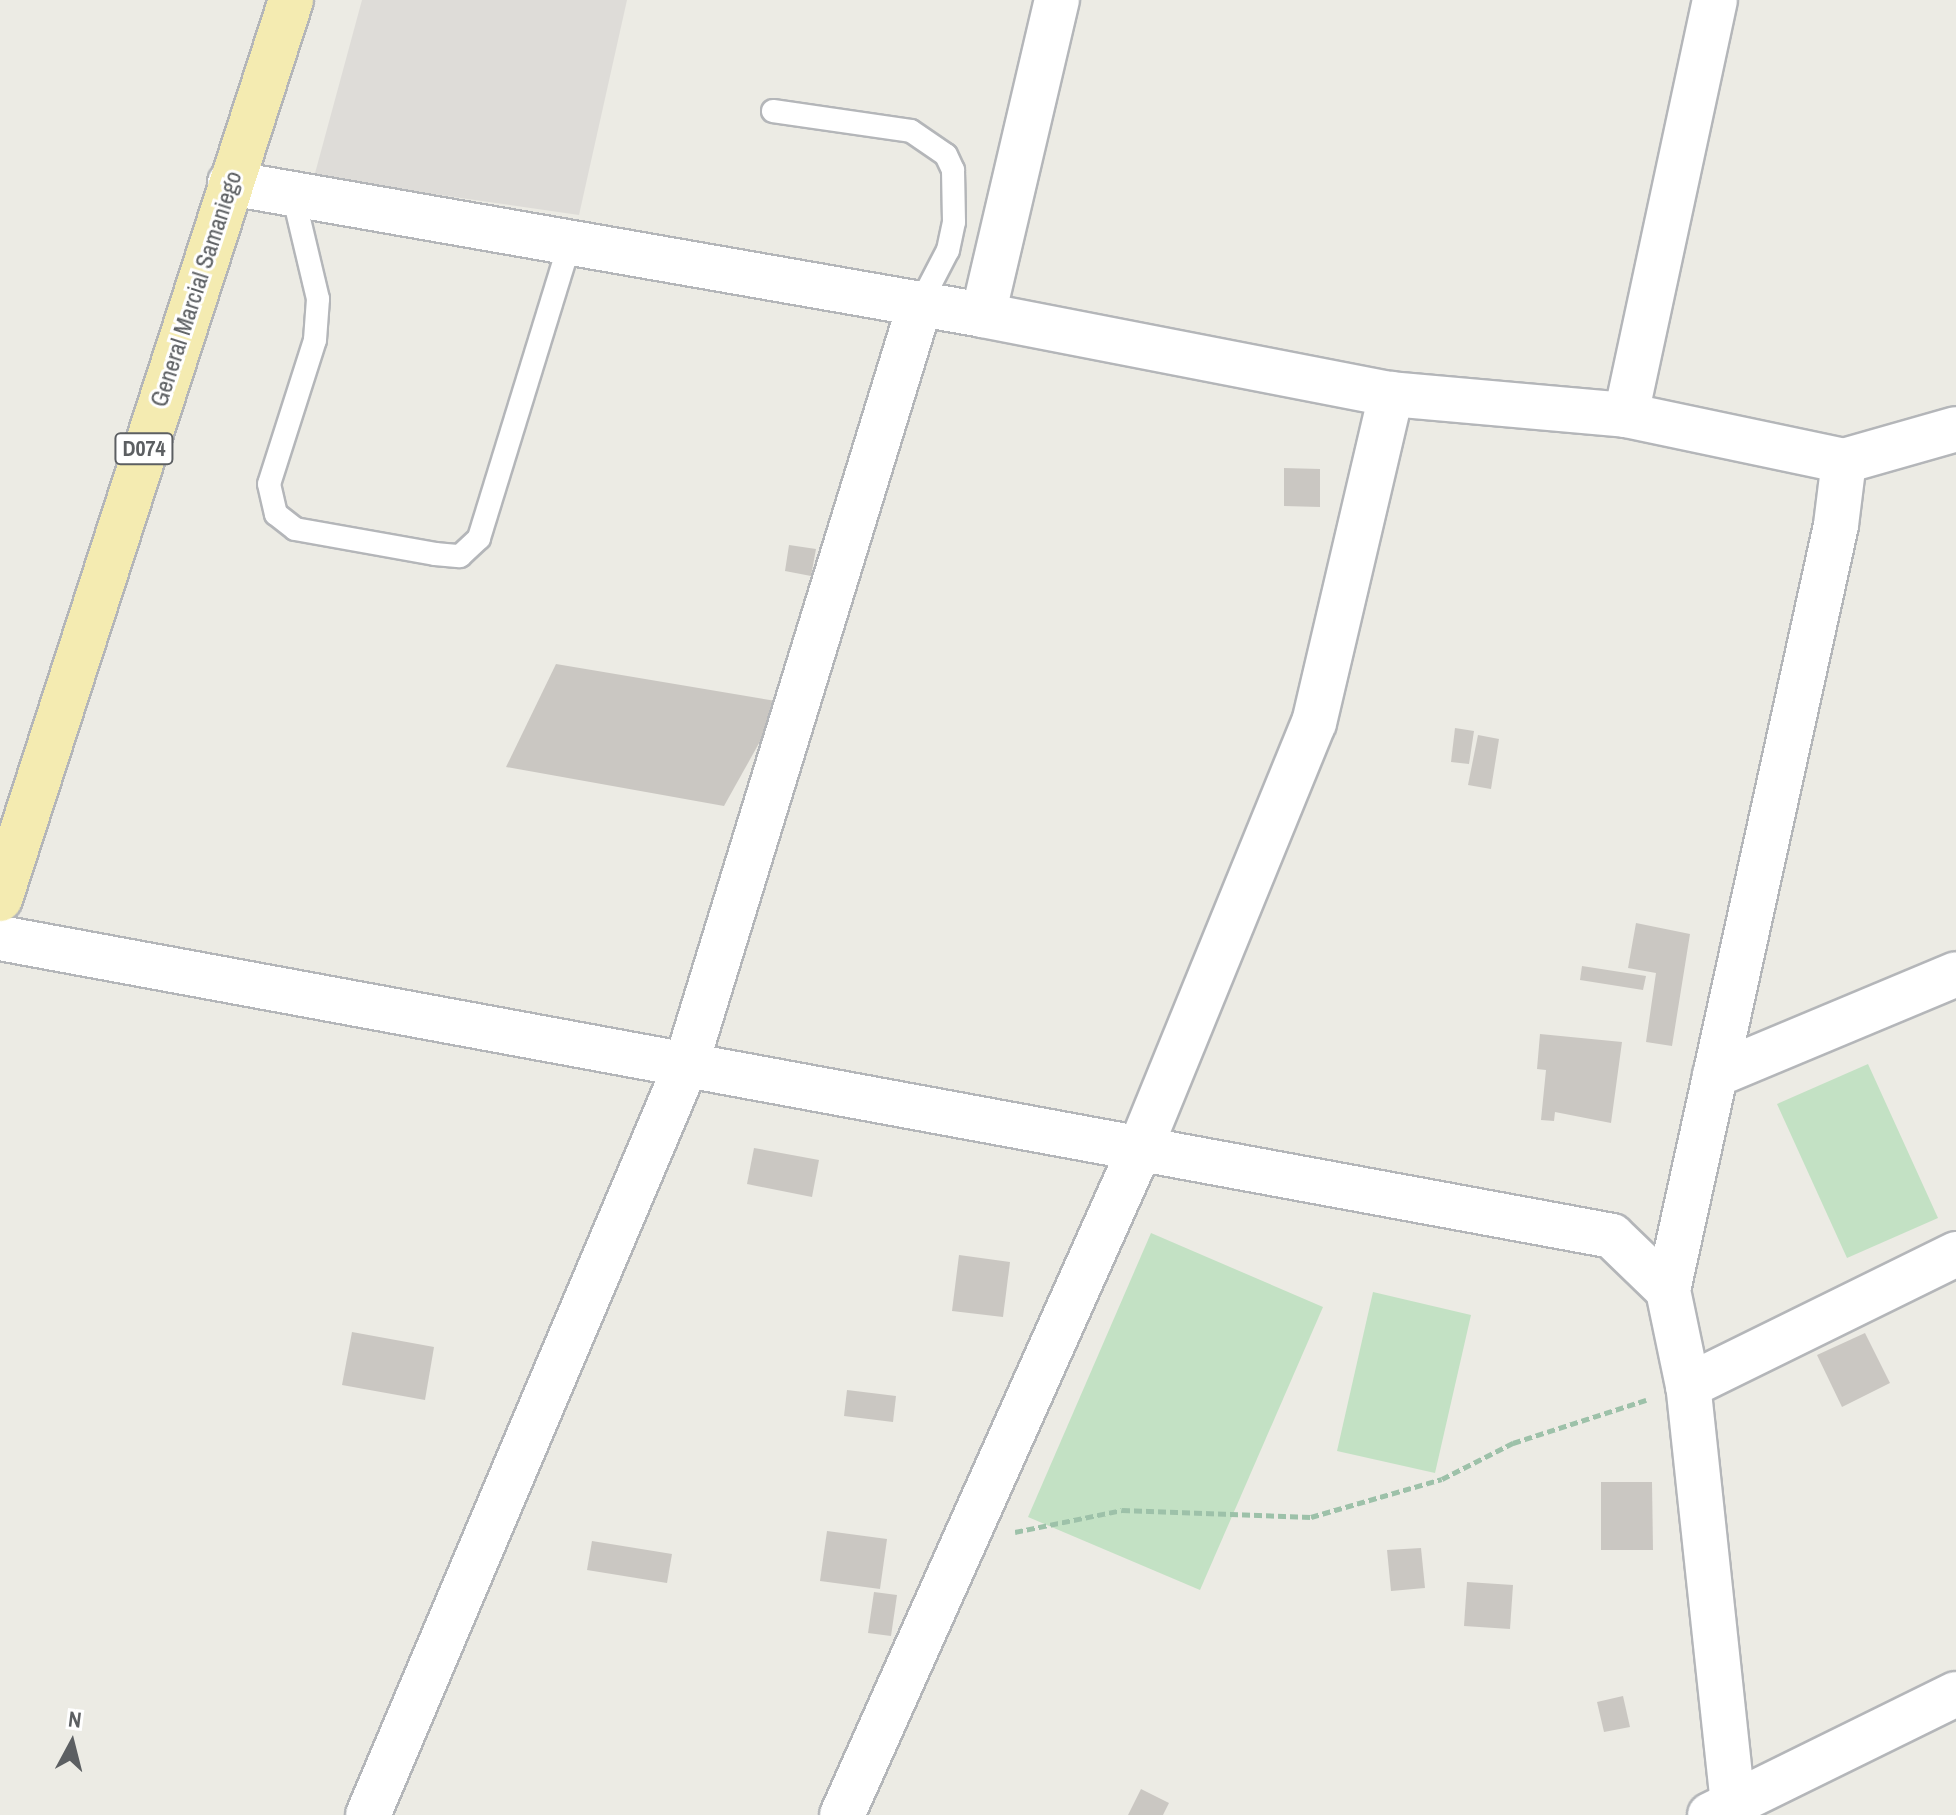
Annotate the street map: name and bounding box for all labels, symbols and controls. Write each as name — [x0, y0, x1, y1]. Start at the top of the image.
street label: General Marcial Samaniego — [144, 168, 248, 410]
road number: D074 — [114, 431, 174, 467]
north arrow — [32, 1703, 112, 1783]
text: N — [67, 1703, 83, 1735]

